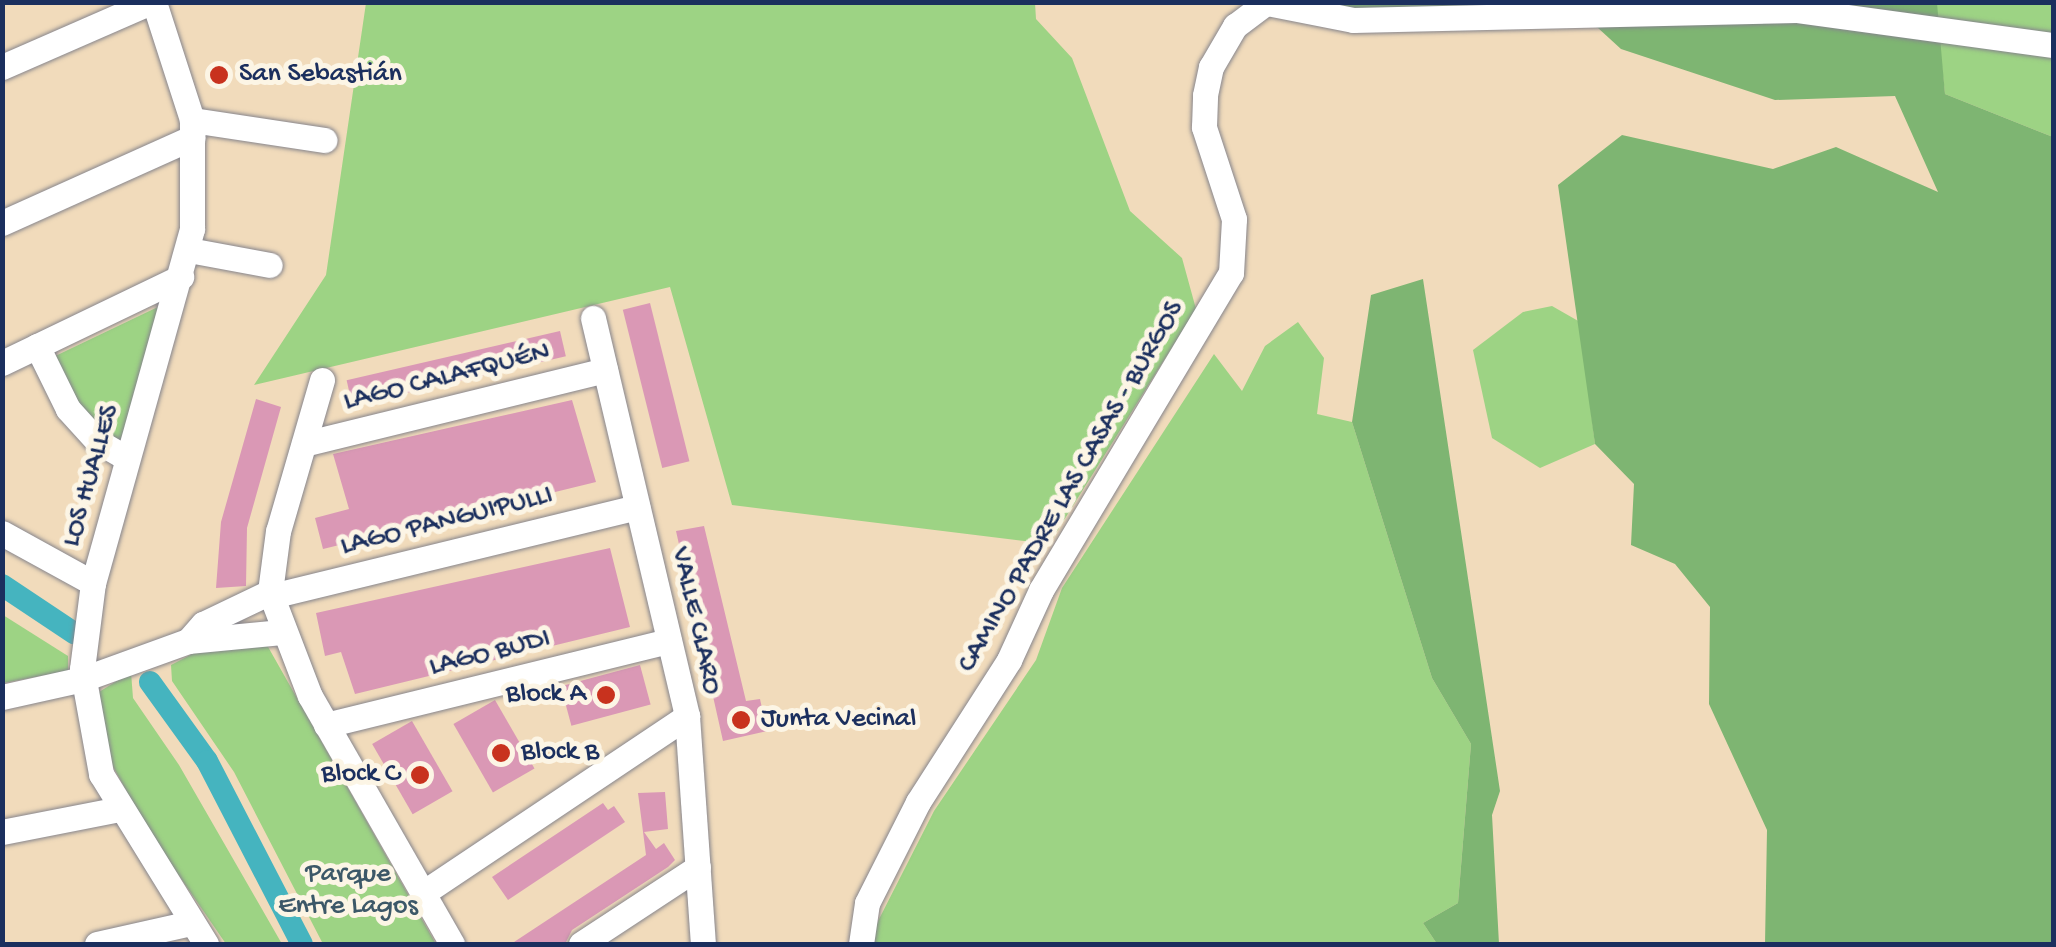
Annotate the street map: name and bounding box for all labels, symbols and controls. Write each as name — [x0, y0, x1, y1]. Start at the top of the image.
place label: San Sebastián — [239, 58, 402, 92]
marker: San Sebastián — [208, 64, 230, 86]
street label: CAMINO PADRE LAS CASAS - BURGOS — [951, 295, 1193, 679]
street label: LAGO CALAFQUÉN — [340, 336, 554, 420]
street label: LOS HUALLES — [56, 401, 128, 551]
street label: LAGO PANGUIPULLI — [337, 479, 557, 565]
street label: VALLE CLARO — [662, 544, 728, 698]
street label: LAGO BUDI — [426, 623, 554, 685]
place label: Block A — [506, 678, 586, 712]
marker: Block A — [595, 684, 617, 706]
place label: Junta Vecinal — [761, 703, 917, 737]
marker: Junta Vecinal — [730, 709, 752, 731]
place label: Block B — [521, 736, 599, 770]
marker: Block B — [490, 742, 512, 764]
place label: Block C — [321, 758, 400, 792]
marker: Block C — [409, 764, 431, 786]
park label: Parque Entre Lagos — [278, 858, 418, 924]

